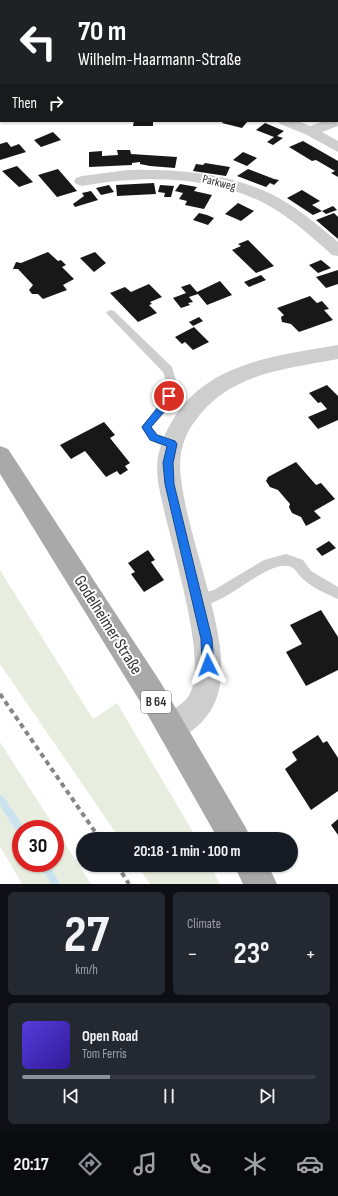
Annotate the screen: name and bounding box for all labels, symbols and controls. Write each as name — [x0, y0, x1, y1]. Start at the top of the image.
text: 70 m — [78, 15, 126, 48]
icon: left — [12, 16, 64, 68]
text: Wilhelm-Haarmann-Straße — [78, 49, 241, 70]
icon: right — [45, 92, 67, 114]
text: Then — [12, 94, 37, 113]
street label: Parkweg — [201, 172, 237, 194]
pin — [152, 379, 186, 413]
icon: arrive — [158, 385, 180, 407]
street label: Godelheimer Straße — [70, 572, 146, 678]
position arrow — [187, 644, 229, 686]
road number: B 64 — [141, 691, 171, 713]
speed limit sign: 30 — [12, 820, 64, 872]
text: 20:18 · 1 min · 100 m — [134, 842, 240, 861]
text: 27 — [64, 904, 109, 967]
text: Climate — [187, 916, 221, 932]
text: 23° — [233, 936, 270, 972]
text: − — [187, 941, 198, 968]
text: + — [305, 941, 316, 968]
text: km/h — [75, 962, 98, 978]
text: Open Road — [82, 1027, 138, 1046]
text: Tom Ferris — [82, 1046, 127, 1062]
icon: previous — [60, 1085, 82, 1107]
icon: pause — [158, 1085, 180, 1107]
icon: next — [256, 1085, 278, 1107]
icon: directions — [76, 1150, 104, 1178]
icon: music — [131, 1150, 159, 1178]
icon: phone — [186, 1150, 214, 1178]
icon: climate — [241, 1150, 269, 1178]
icon: car — [296, 1150, 324, 1178]
text: 20:17 — [14, 1154, 49, 1175]

